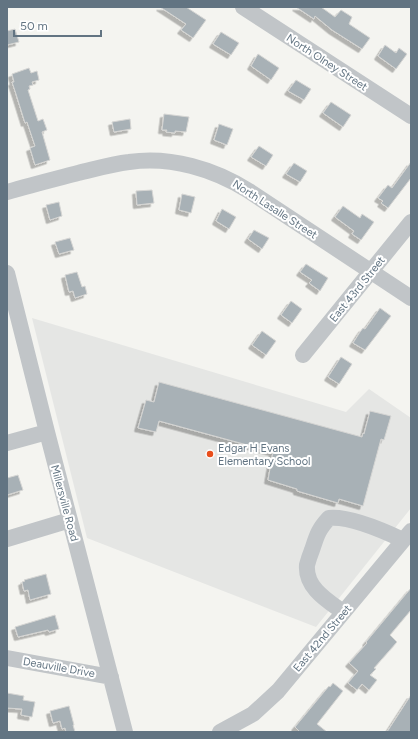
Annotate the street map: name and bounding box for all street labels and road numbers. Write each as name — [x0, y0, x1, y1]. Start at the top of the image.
street label: North Olney Street — [284, 31, 370, 93]
street label: North Lasalle Street — [230, 177, 319, 242]
street label: East 43rd Street — [327, 254, 388, 325]
street label: Millersville Road — [48, 463, 81, 543]
street label: East 42nd Street — [291, 602, 354, 674]
street label: Deauville Drive — [22, 655, 96, 680]

